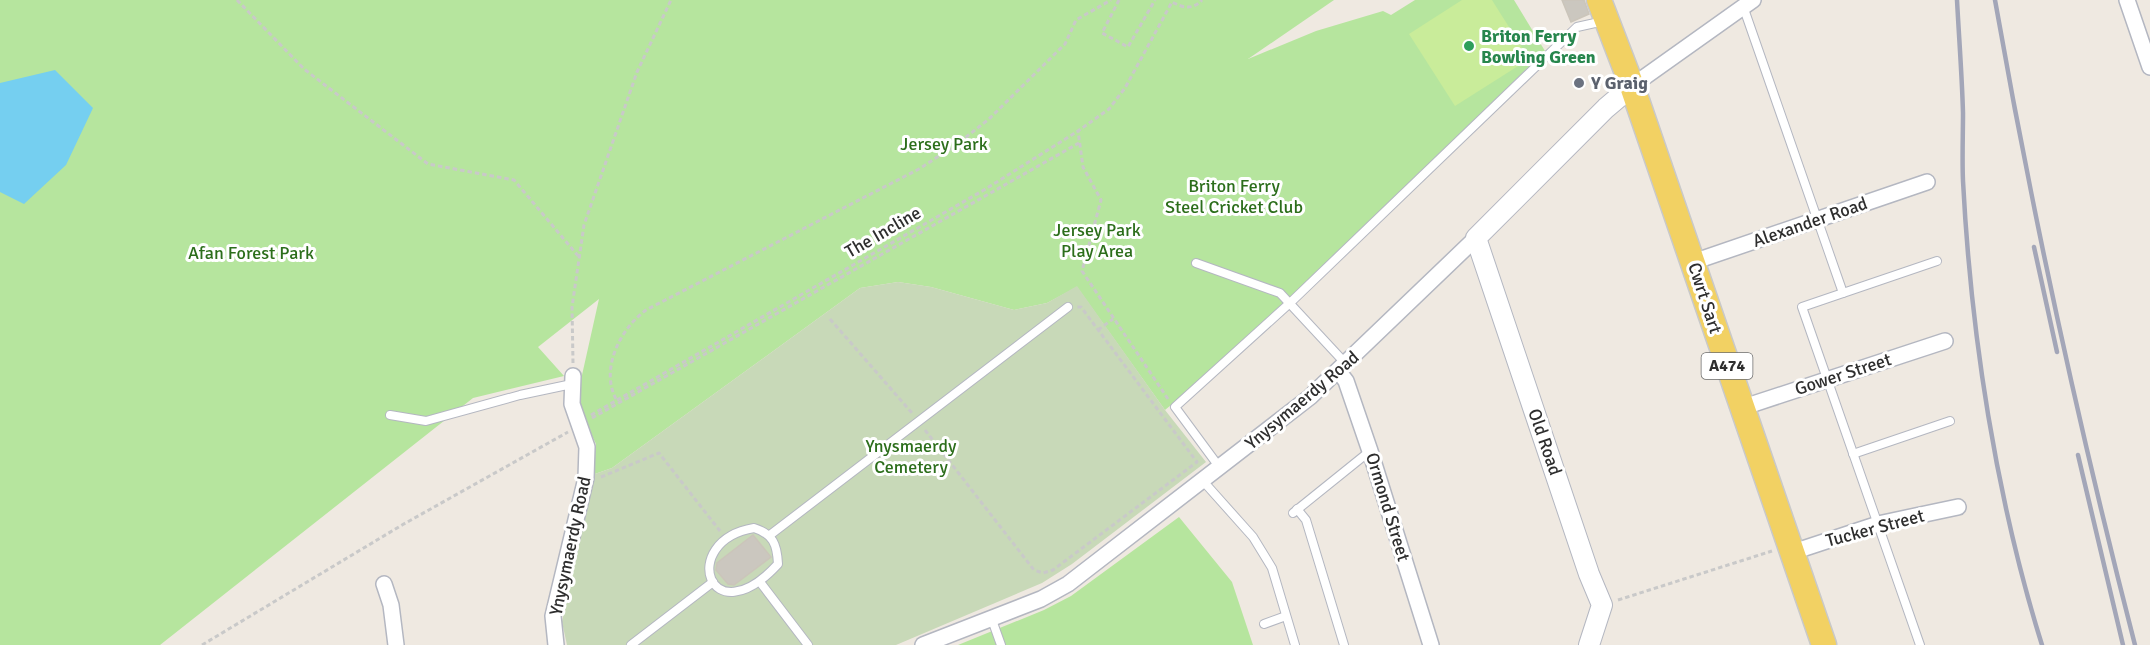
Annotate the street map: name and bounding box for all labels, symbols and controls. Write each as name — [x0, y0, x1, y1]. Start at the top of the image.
place label: Briton Ferry Bowling Green — [1481, 25, 1596, 68]
marker: Briton Ferry Bowling Green — [1462, 39, 1476, 53]
place label: Y Graig — [1590, 72, 1648, 94]
marker: Y Graig — [1572, 76, 1586, 90]
park label: Jersey Park — [900, 133, 988, 155]
park label: Briton Ferry Steel Cricket Club — [1165, 175, 1303, 218]
street label: Alexander Road — [1750, 192, 1870, 252]
street label: The Incline — [841, 201, 925, 263]
park label: Jersey Park Play Area — [1053, 219, 1141, 262]
park label: Afan Forest Park — [188, 242, 314, 264]
street label: Cwrt Sart — [1683, 260, 1727, 336]
street label: Ynysymaerdy Road — [1241, 346, 1363, 454]
street label: Gower Street — [1792, 348, 1894, 400]
road number: A474 — [1702, 353, 1752, 379]
street label: Old Road — [1523, 406, 1567, 478]
park label: Ynysmaerdy Cemetery — [866, 435, 957, 478]
street label: Ormond Street — [1361, 450, 1415, 564]
street label: Ynysymaerdy Road — [544, 474, 596, 618]
street label: Tucker Street — [1823, 504, 1927, 552]

